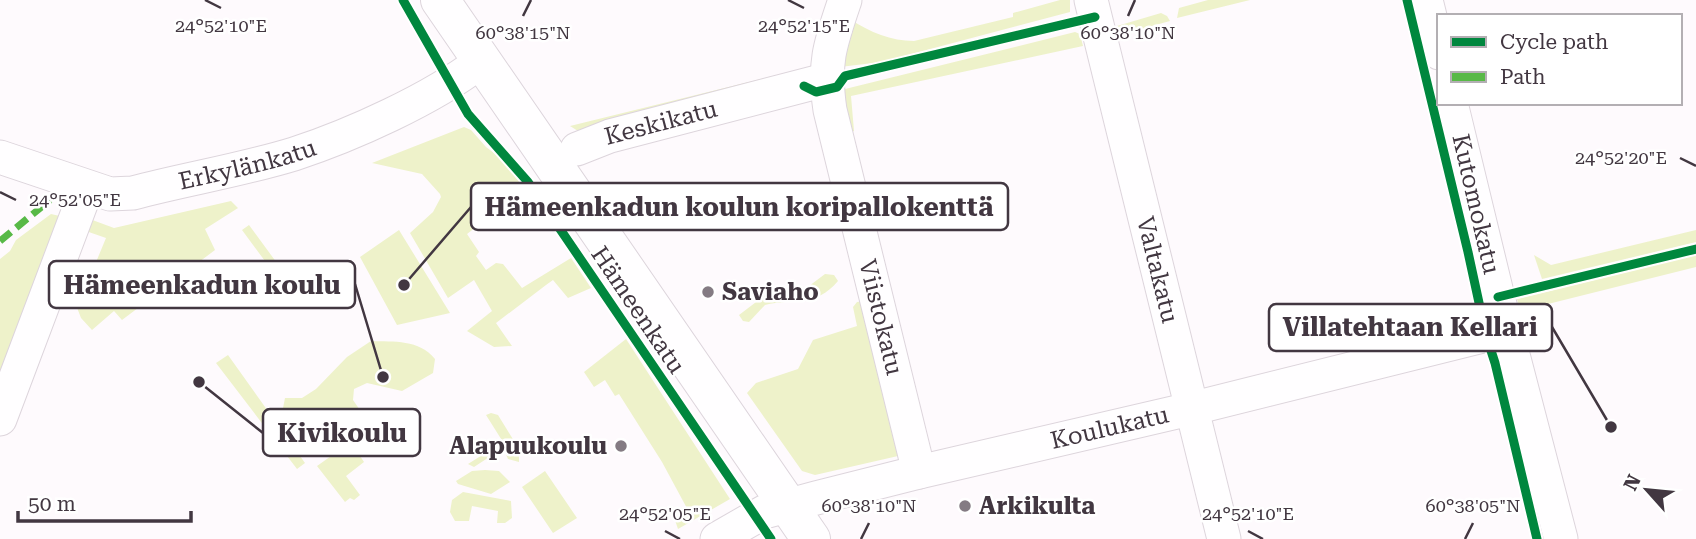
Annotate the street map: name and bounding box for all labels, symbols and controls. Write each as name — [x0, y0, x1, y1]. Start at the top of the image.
legend — [1437, 14, 1682, 105]
text: 24°52'10"E — [175, 15, 267, 36]
text: 24°52'15"E — [758, 15, 850, 36]
text: 60°38'15"N — [476, 22, 570, 43]
text: 60°38'10"N — [1081, 22, 1175, 43]
text: Cycle path — [1500, 30, 1609, 54]
text: Path — [1500, 65, 1546, 89]
street label: Keskikatu — [601, 95, 720, 151]
street label: Kutomokatu — [1446, 131, 1506, 277]
street label: Erkylänkatu — [176, 133, 320, 196]
text: 24°52'20"E — [1575, 147, 1667, 168]
callout: Hämeenkadun koulun koripallokenttä — [471, 183, 1008, 230]
text: 24°52'05"E — [29, 189, 121, 210]
text: Hämeenkadun koulun koripallokenttä — [484, 192, 994, 222]
street label: Valtakatu — [1131, 214, 1184, 326]
street label: Hämeenkatu — [585, 241, 691, 379]
street label: Viistokatu — [853, 257, 909, 378]
callout: Hämeenkadun koulu — [49, 261, 355, 308]
text: Hämeenkadun koulu — [63, 270, 341, 300]
place label: Saviaho — [722, 278, 819, 306]
marker: Saviaho — [700, 284, 716, 300]
callout: Villatehtaan Kellari — [1269, 304, 1552, 351]
text: Villatehtaan Kellari — [1282, 312, 1538, 342]
street label: Koulukatu — [1048, 400, 1171, 455]
callout: Kivikoulu — [263, 409, 420, 456]
text: Kivikoulu — [277, 418, 407, 448]
place label: Alapuukoulu — [449, 432, 607, 460]
marker: Alapuukoulu — [613, 438, 629, 454]
north arrow — [1612, 455, 1682, 525]
text: N — [1619, 470, 1646, 494]
scale bar — [18, 480, 191, 524]
text: 50 m — [28, 492, 76, 516]
place label: Arkikulta — [979, 492, 1095, 520]
text: 60°38'10"N — [822, 495, 916, 516]
text: 60°38'05"N — [1426, 495, 1520, 516]
marker: Arkikulta — [957, 498, 973, 514]
text: 24°52'05"E — [619, 503, 711, 524]
text: 24°52'10"E — [1202, 503, 1294, 524]

